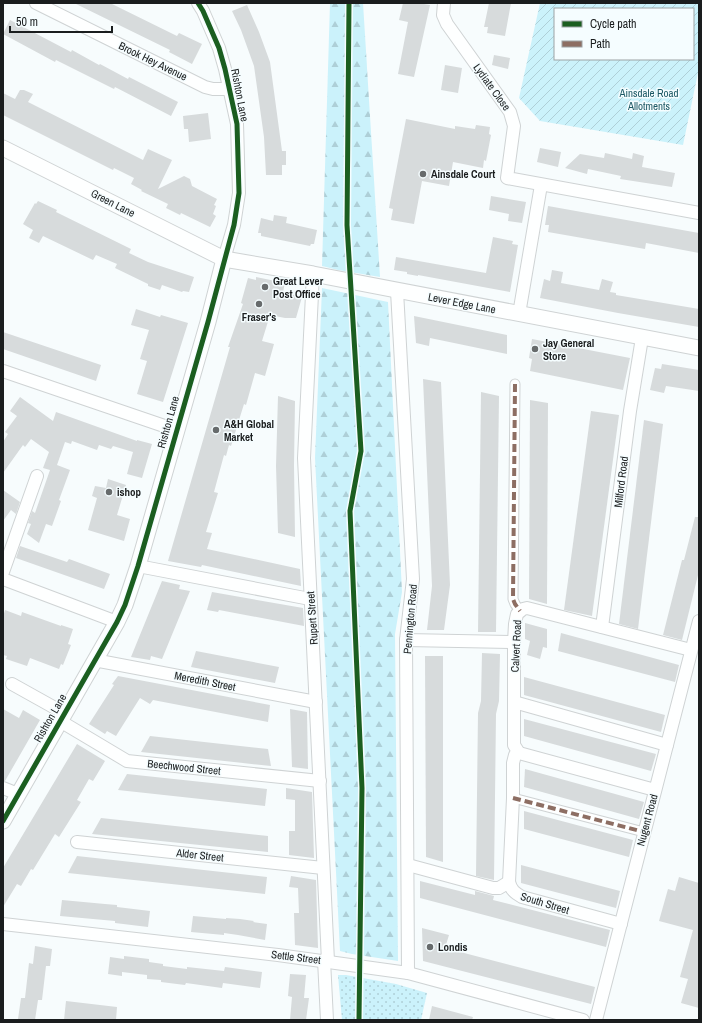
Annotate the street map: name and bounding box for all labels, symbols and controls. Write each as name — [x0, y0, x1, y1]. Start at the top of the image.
scale bar — [10, 8, 112, 34]
legend — [554, 8, 694, 60]
text: 50 m — [16, 14, 38, 30]
text: Cycle path — [590, 16, 637, 32]
text: Path — [590, 36, 610, 52]
street label: Brook Hey Avenue — [116, 38, 190, 84]
street label: Lydiate Close — [470, 61, 514, 113]
street label: Rishton Lane — [228, 67, 252, 123]
park label: Ainsdale Road Allotments — [618, 86, 679, 113]
place label: Ainsdale Court — [431, 167, 495, 181]
marker: Ainsdale Court — [418, 169, 428, 179]
street label: Green Lane — [89, 186, 137, 220]
place label: Great Lever Post Office — [273, 274, 324, 301]
marker: Great Lever Post Office — [260, 282, 270, 292]
street label: Lever Edge Lane — [427, 290, 497, 316]
marker: Fraser's — [254, 299, 264, 309]
place label: Fraser's — [242, 310, 276, 324]
place label: Jay General Store — [543, 336, 594, 363]
marker: Jay General Store — [530, 344, 540, 354]
street label: Rishton Lane — [154, 394, 182, 450]
place label: A&H Global Market — [224, 417, 274, 444]
marker: A&H Global Market — [211, 425, 221, 435]
street label: Milford Road — [611, 456, 631, 508]
place label: ishop — [117, 485, 142, 499]
marker: ishop — [104, 487, 114, 497]
street label: Pennington Road — [400, 583, 420, 655]
street label: Rupert Street — [303, 590, 321, 645]
street label: Calvert Road — [508, 619, 524, 673]
street label: Meredith Street — [173, 668, 237, 694]
street label: Rishton Lane — [31, 691, 69, 745]
street label: Beechwood Street — [147, 756, 222, 778]
street label: Nugent Road — [633, 793, 661, 847]
street label: Alder Street — [175, 845, 225, 865]
street label: South Street — [519, 889, 571, 917]
place label: Londis — [438, 940, 468, 954]
marker: Londis — [425, 942, 435, 952]
street label: Settle Street — [271, 947, 322, 967]

